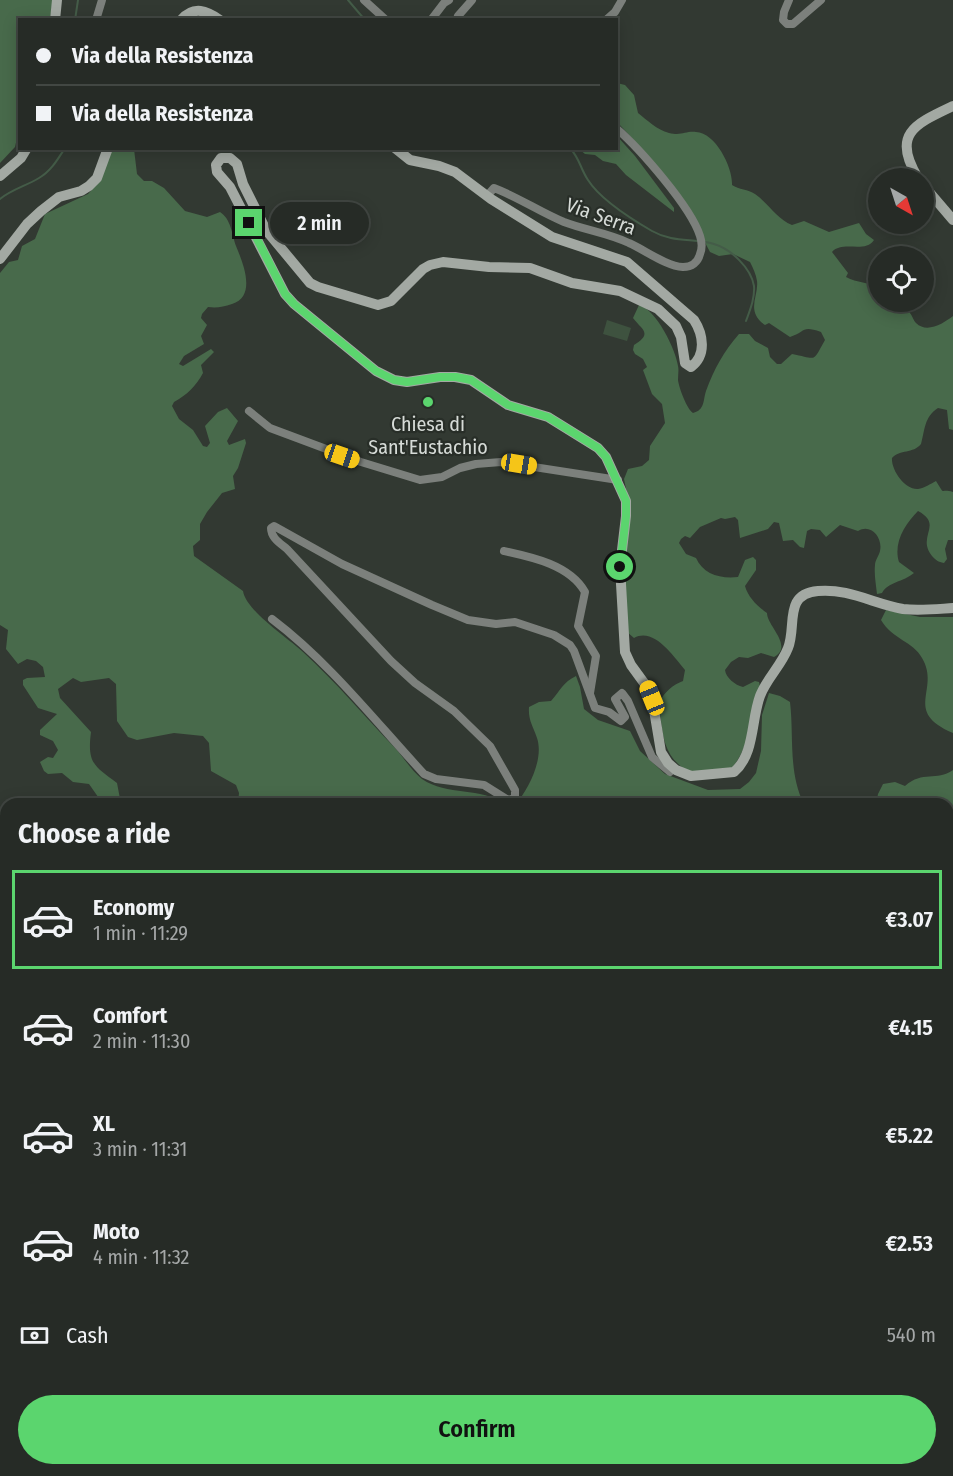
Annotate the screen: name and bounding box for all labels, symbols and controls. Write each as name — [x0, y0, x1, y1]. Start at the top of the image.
text: Via della Resistenza — [72, 42, 253, 69]
text: Via della Resistenza — [72, 100, 253, 127]
north arrow — [868, 168, 934, 234]
map controls — [868, 168, 934, 312]
street label: Via Serra — [563, 192, 639, 240]
callout: 2 min — [270, 202, 369, 244]
route end — [235, 209, 262, 236]
text: 2 min — [297, 211, 342, 235]
button: locate — [868, 246, 934, 312]
marker: Chiesa di Sant'Eustachio — [421, 395, 435, 409]
place label: Chiesa di Sant'Eustachio — [368, 412, 488, 459]
car — [322, 442, 362, 470]
car — [500, 452, 538, 476]
route start — [606, 553, 633, 580]
car — [637, 678, 667, 718]
text: Choose a ride — [18, 818, 170, 850]
icon: car — [21, 893, 75, 947]
text: Economy — [93, 894, 174, 921]
text: €3.07 — [886, 906, 933, 933]
text: 1 min · 11:29 — [93, 921, 188, 945]
icon: car — [21, 1001, 75, 1055]
text: Comfort — [93, 1002, 167, 1029]
text: €4.15 — [888, 1014, 933, 1041]
text: 2 min · 11:30 — [93, 1029, 190, 1053]
icon: car — [21, 1109, 75, 1163]
text: XL — [93, 1110, 115, 1137]
text: €5.22 — [885, 1122, 933, 1149]
text: 3 min · 11:31 — [93, 1137, 187, 1161]
icon: car — [21, 1217, 75, 1271]
text: Moto — [93, 1218, 140, 1245]
text: €2.53 — [885, 1230, 933, 1257]
text: 4 min · 11:32 — [93, 1245, 189, 1269]
icon: cash — [18, 1319, 51, 1352]
text: Cash — [66, 1322, 109, 1349]
text: 540 m — [887, 1323, 936, 1347]
button: Confirm — [18, 1395, 936, 1464]

